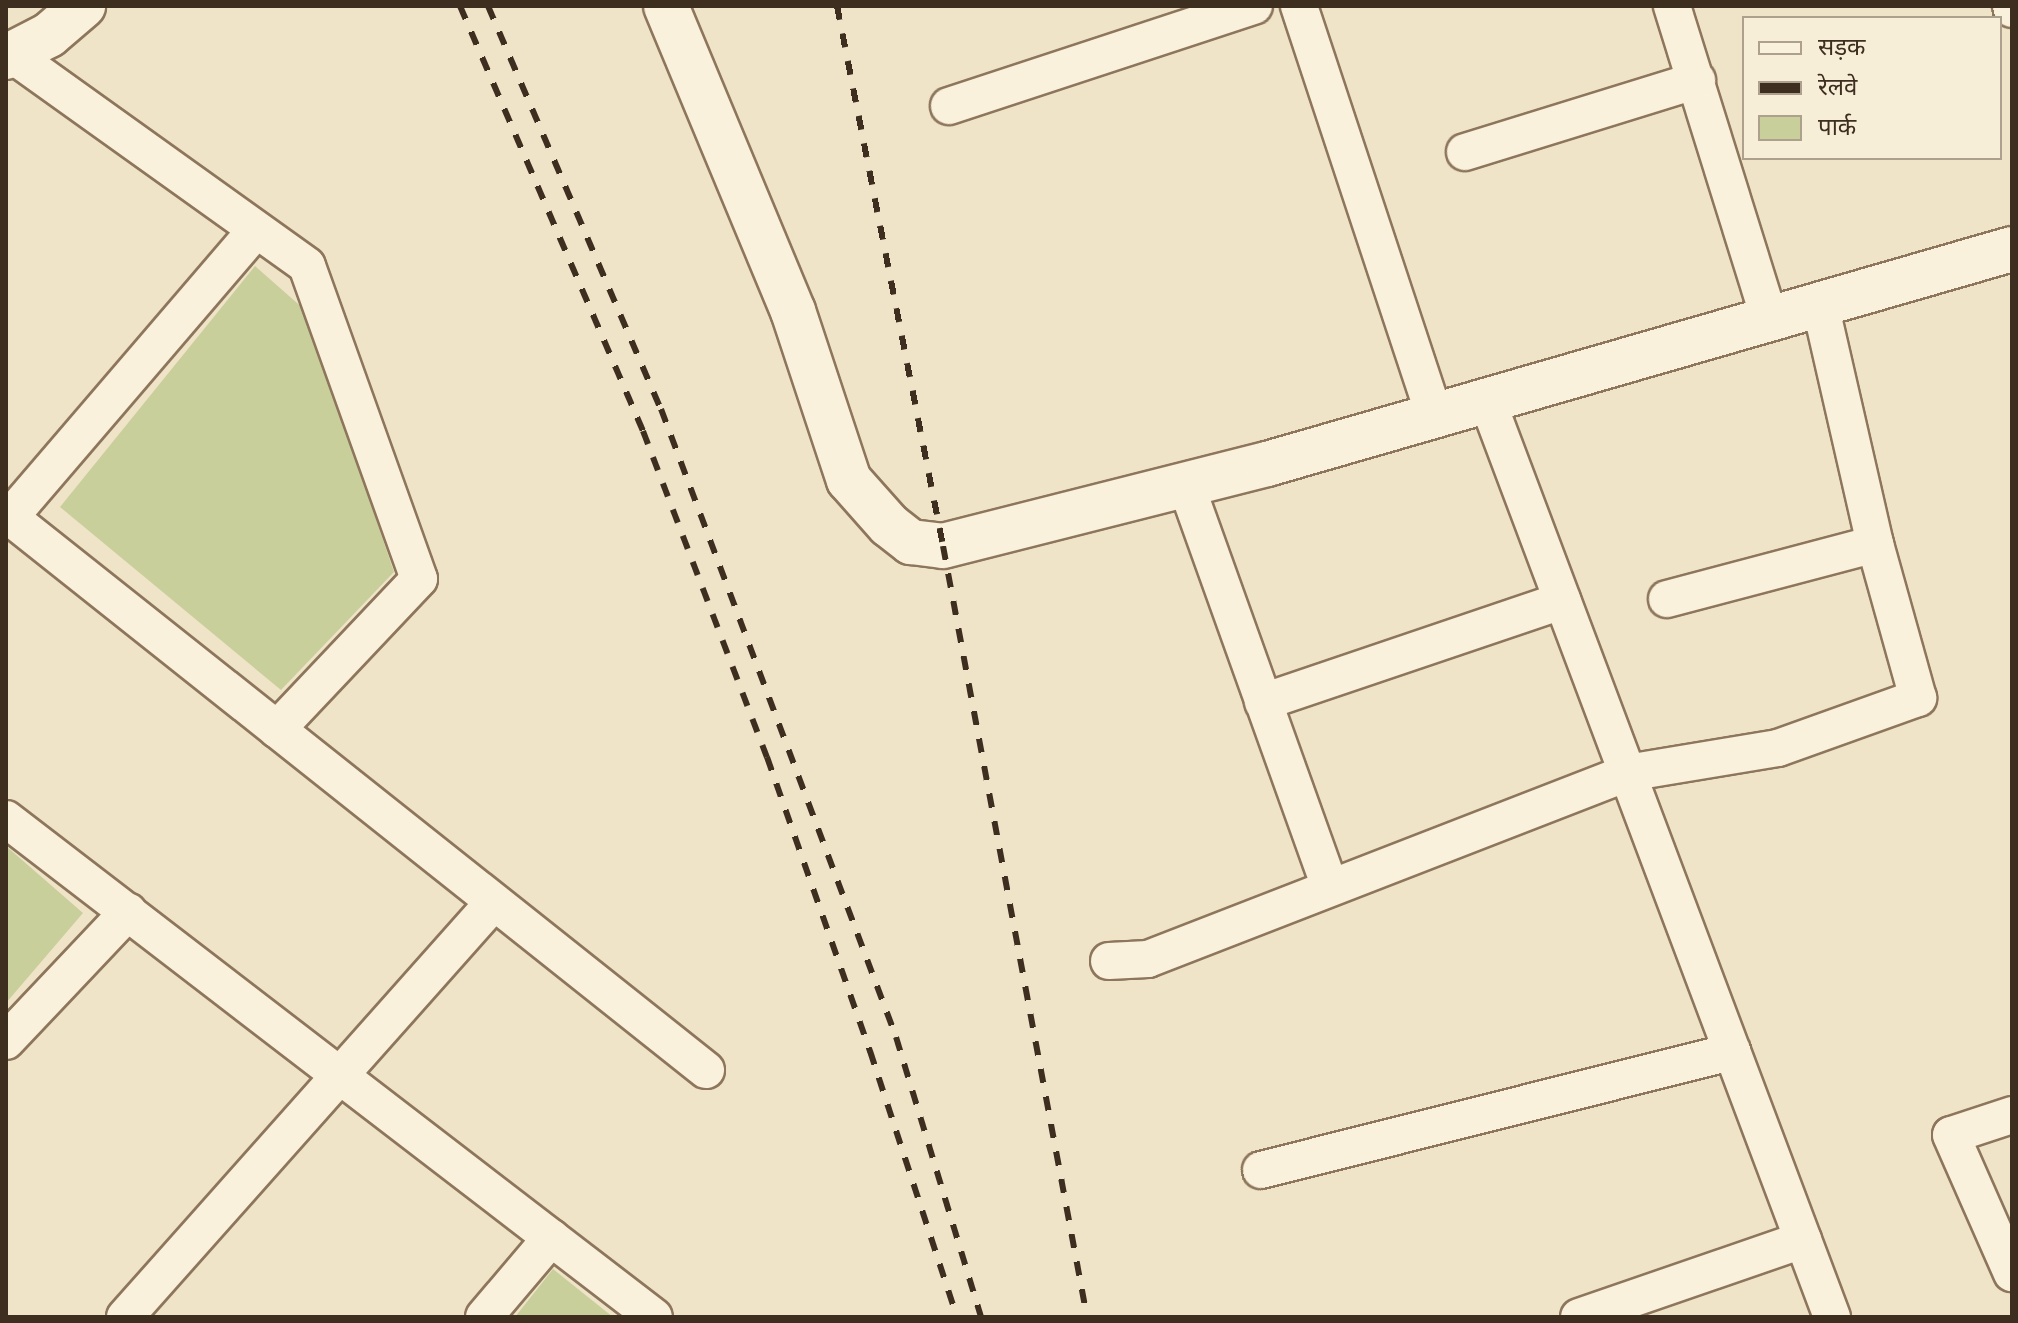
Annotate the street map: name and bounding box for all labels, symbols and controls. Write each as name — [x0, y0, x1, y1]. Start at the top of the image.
legend — [1742, 16, 2002, 160]
text: सड़क — [1818, 30, 1866, 66]
text: रेलवे — [1818, 70, 1857, 106]
text: पार्क — [1818, 110, 1856, 146]

